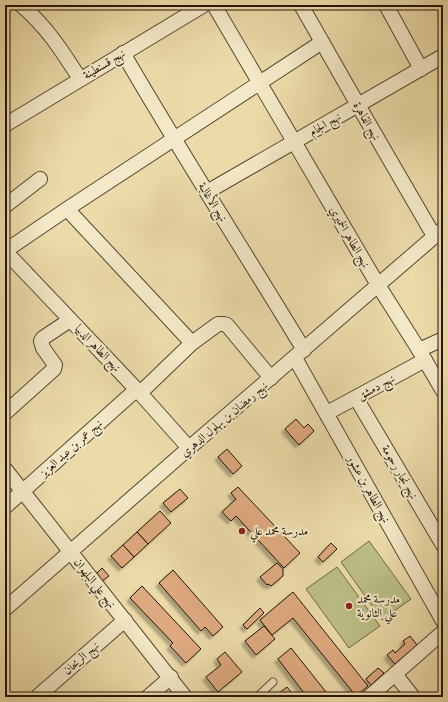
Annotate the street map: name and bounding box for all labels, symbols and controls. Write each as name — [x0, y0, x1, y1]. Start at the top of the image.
street label: نهج قسنطينة — [80, 45, 130, 85]
street label: نهج القاهرة — [347, 99, 385, 145]
street label: نهج الجام — [306, 108, 346, 142]
street label: نهج الأغالبة — [192, 179, 232, 226]
street label: نهج الطاهر الخميري — [323, 203, 374, 272]
street label: نهج الطاهر الدبيا — [69, 321, 125, 377]
street label: نهج دمشق — [354, 370, 399, 406]
street label: نهج رمضان بن بهلول الدهري — [177, 378, 273, 463]
street label: نهج عمر بن عبد العزيز — [35, 416, 108, 484]
street label: نهج نجار رحومة — [375, 442, 422, 504]
street label: نهج الطاهر بن عشور — [341, 451, 394, 527]
place label: مدرسة محمد علي — [250, 523, 308, 543]
marker: مدرسة محمد علي — [237, 526, 247, 536]
street label: نهج علي البلهوان — [67, 555, 120, 614]
place label: مدرسة محمد علي الثانوية — [357, 591, 400, 625]
marker: مدرسة محمد علي الثانوية — [344, 601, 354, 611]
street label: نهج الريحان — [59, 638, 105, 681]

